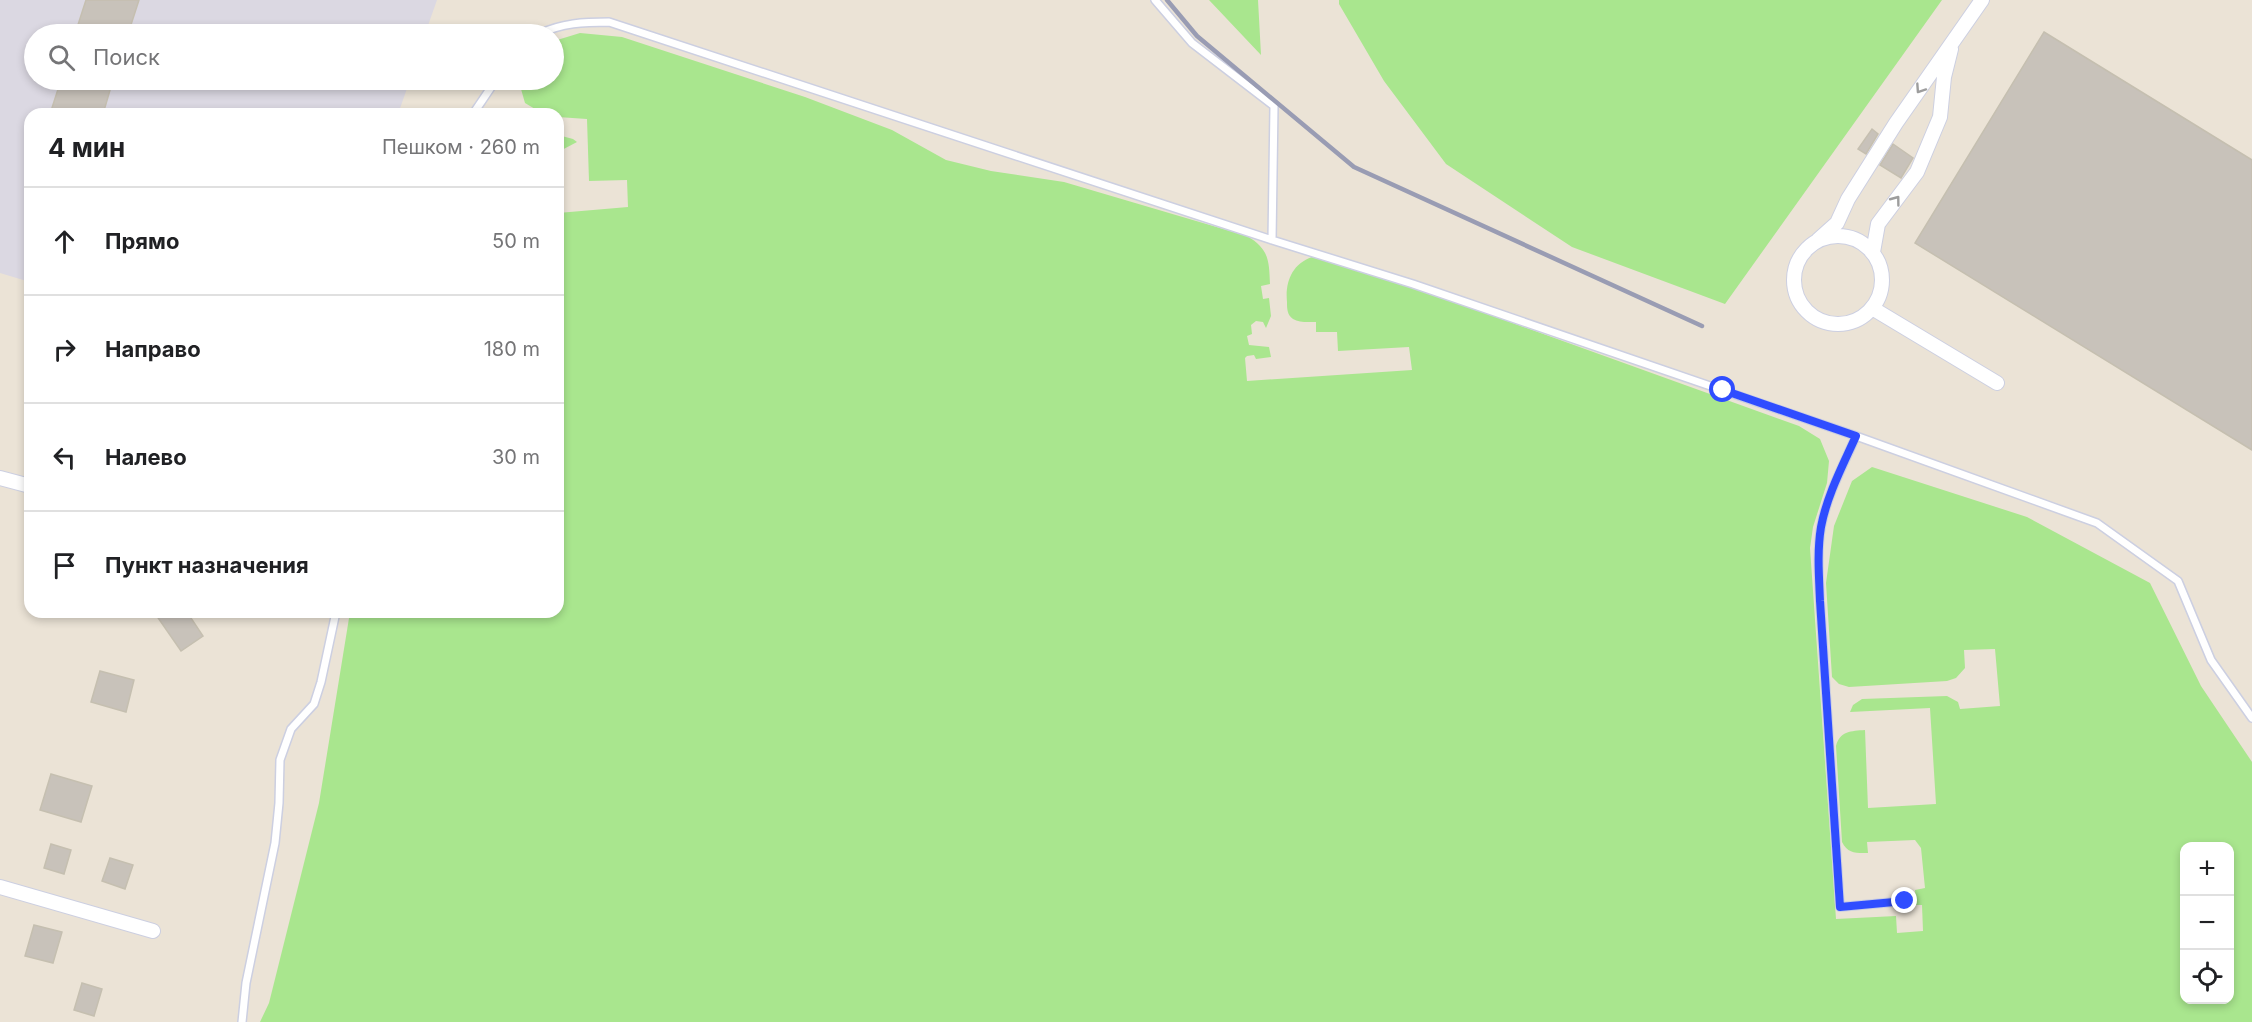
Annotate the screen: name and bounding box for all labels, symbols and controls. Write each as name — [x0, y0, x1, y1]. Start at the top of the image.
search box — [24, 24, 564, 90]
icon: search — [45, 41, 78, 74]
text: Поиск — [93, 44, 160, 70]
one-way arrow — [1916, 82, 1927, 93]
text: 4 мин — [48, 132, 125, 163]
text: Пешком · 260 m — [382, 135, 540, 159]
one-way arrow — [1888, 195, 1899, 206]
icon: ahead — [48, 225, 81, 258]
text: Прямо — [105, 228, 179, 254]
text: 50 m — [492, 229, 540, 253]
icon: right — [48, 333, 81, 366]
text: Направо — [105, 336, 201, 362]
text: 180 m — [484, 337, 540, 361]
route start — [1709, 376, 1735, 402]
icon: left — [48, 441, 81, 474]
text: Налево — [105, 444, 187, 470]
text: 30 m — [492, 445, 540, 469]
icon: arrive — [48, 549, 81, 582]
text: Пункт назначения — [105, 552, 309, 578]
map controls — [2180, 842, 2234, 1004]
button: + — [2180, 842, 2234, 896]
route end — [1891, 887, 1917, 913]
button: − — [2180, 896, 2234, 950]
button: locate — [2180, 950, 2234, 1004]

